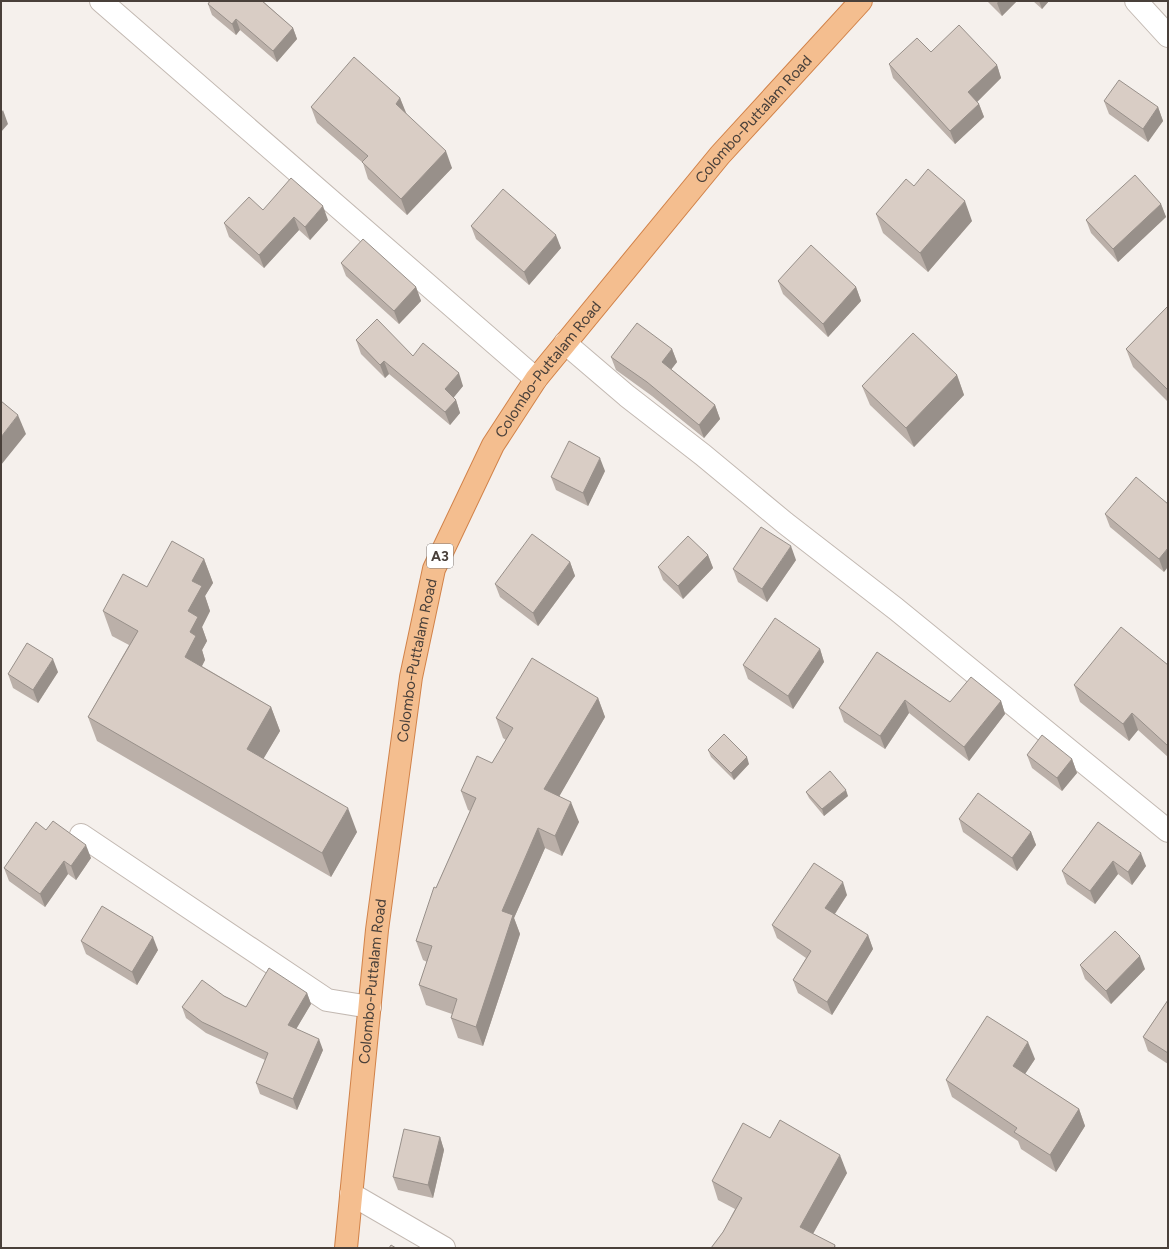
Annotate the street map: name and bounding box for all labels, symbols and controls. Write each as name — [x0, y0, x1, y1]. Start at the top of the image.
street label: Colombo-Puttalam Road — [691, 52, 816, 187]
street label: Colombo-Puttalam Road — [491, 298, 605, 441]
road number: A3 — [427, 544, 453, 568]
street label: Colombo-Puttalam Road — [393, 577, 441, 743]
street label: Colombo-Puttalam Road — [355, 898, 390, 1065]

